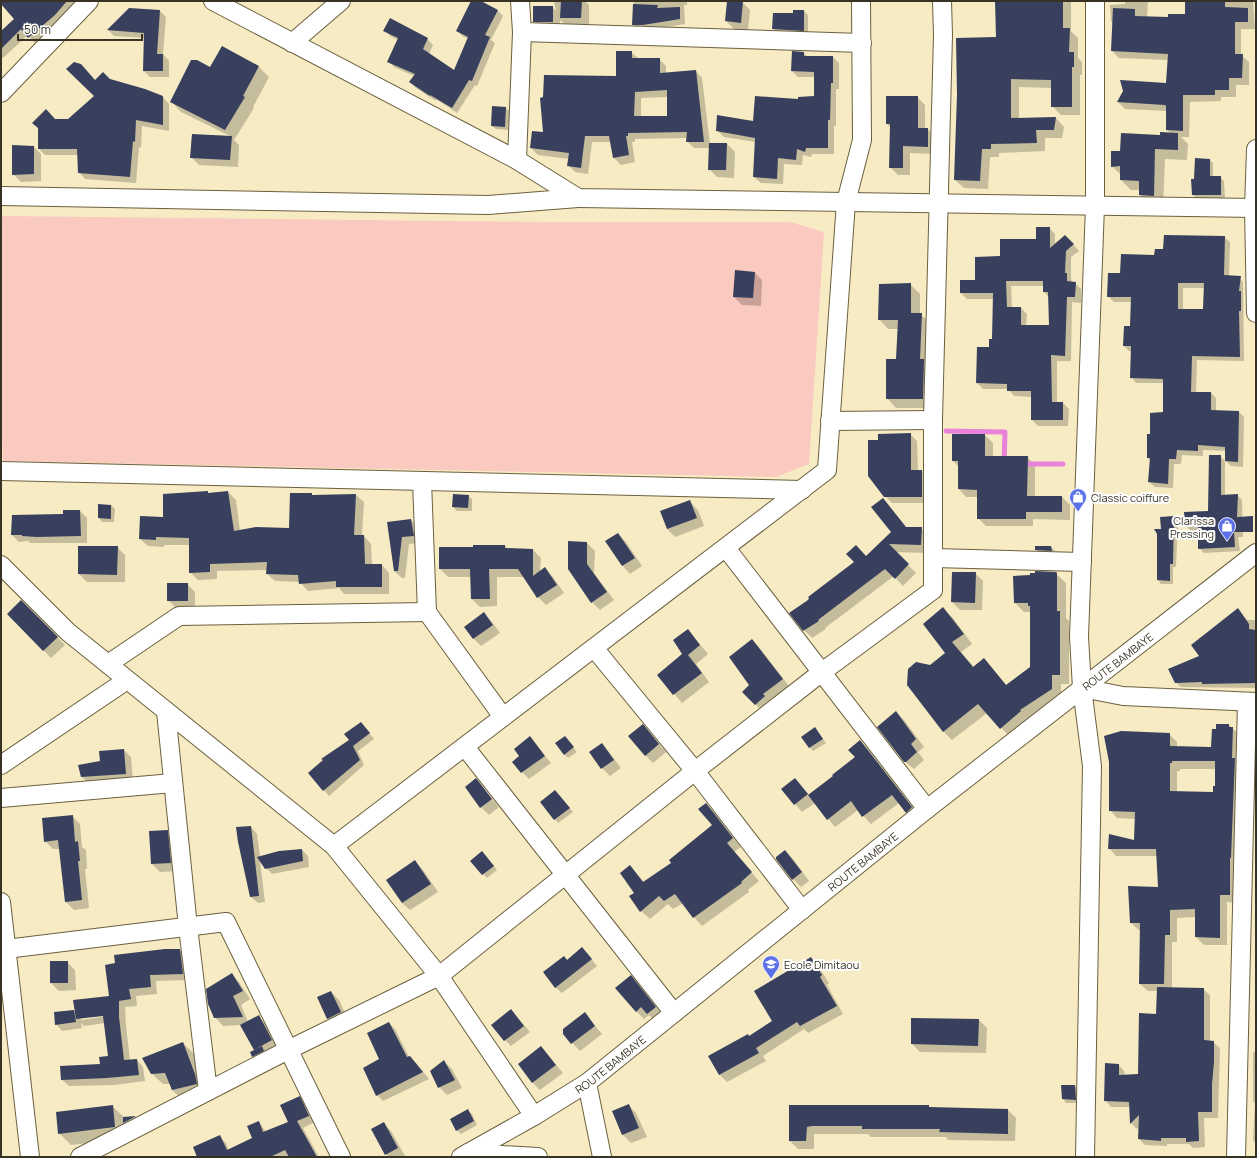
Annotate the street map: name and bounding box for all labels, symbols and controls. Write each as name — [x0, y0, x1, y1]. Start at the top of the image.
scale bar — [18, 16, 142, 42]
text: 50 m — [24, 21, 51, 38]
shop icon: Classic coiffure — [1068, 487, 1088, 512]
place label: Classic coiffure — [1091, 490, 1170, 505]
place label: Clarissa Pressing — [1170, 513, 1214, 541]
shop icon: Clarissa Pressing — [1217, 516, 1237, 541]
street label: ROUTE BAMBAYE — [1079, 629, 1156, 693]
street label: ROUTE BAMBAYE — [824, 828, 901, 894]
school or university icon: Ecole Dimitaou — [761, 954, 781, 979]
place label: Ecole Dimitaou — [784, 957, 859, 972]
street label: ROUTE BAMBAYE — [572, 1031, 648, 1096]

